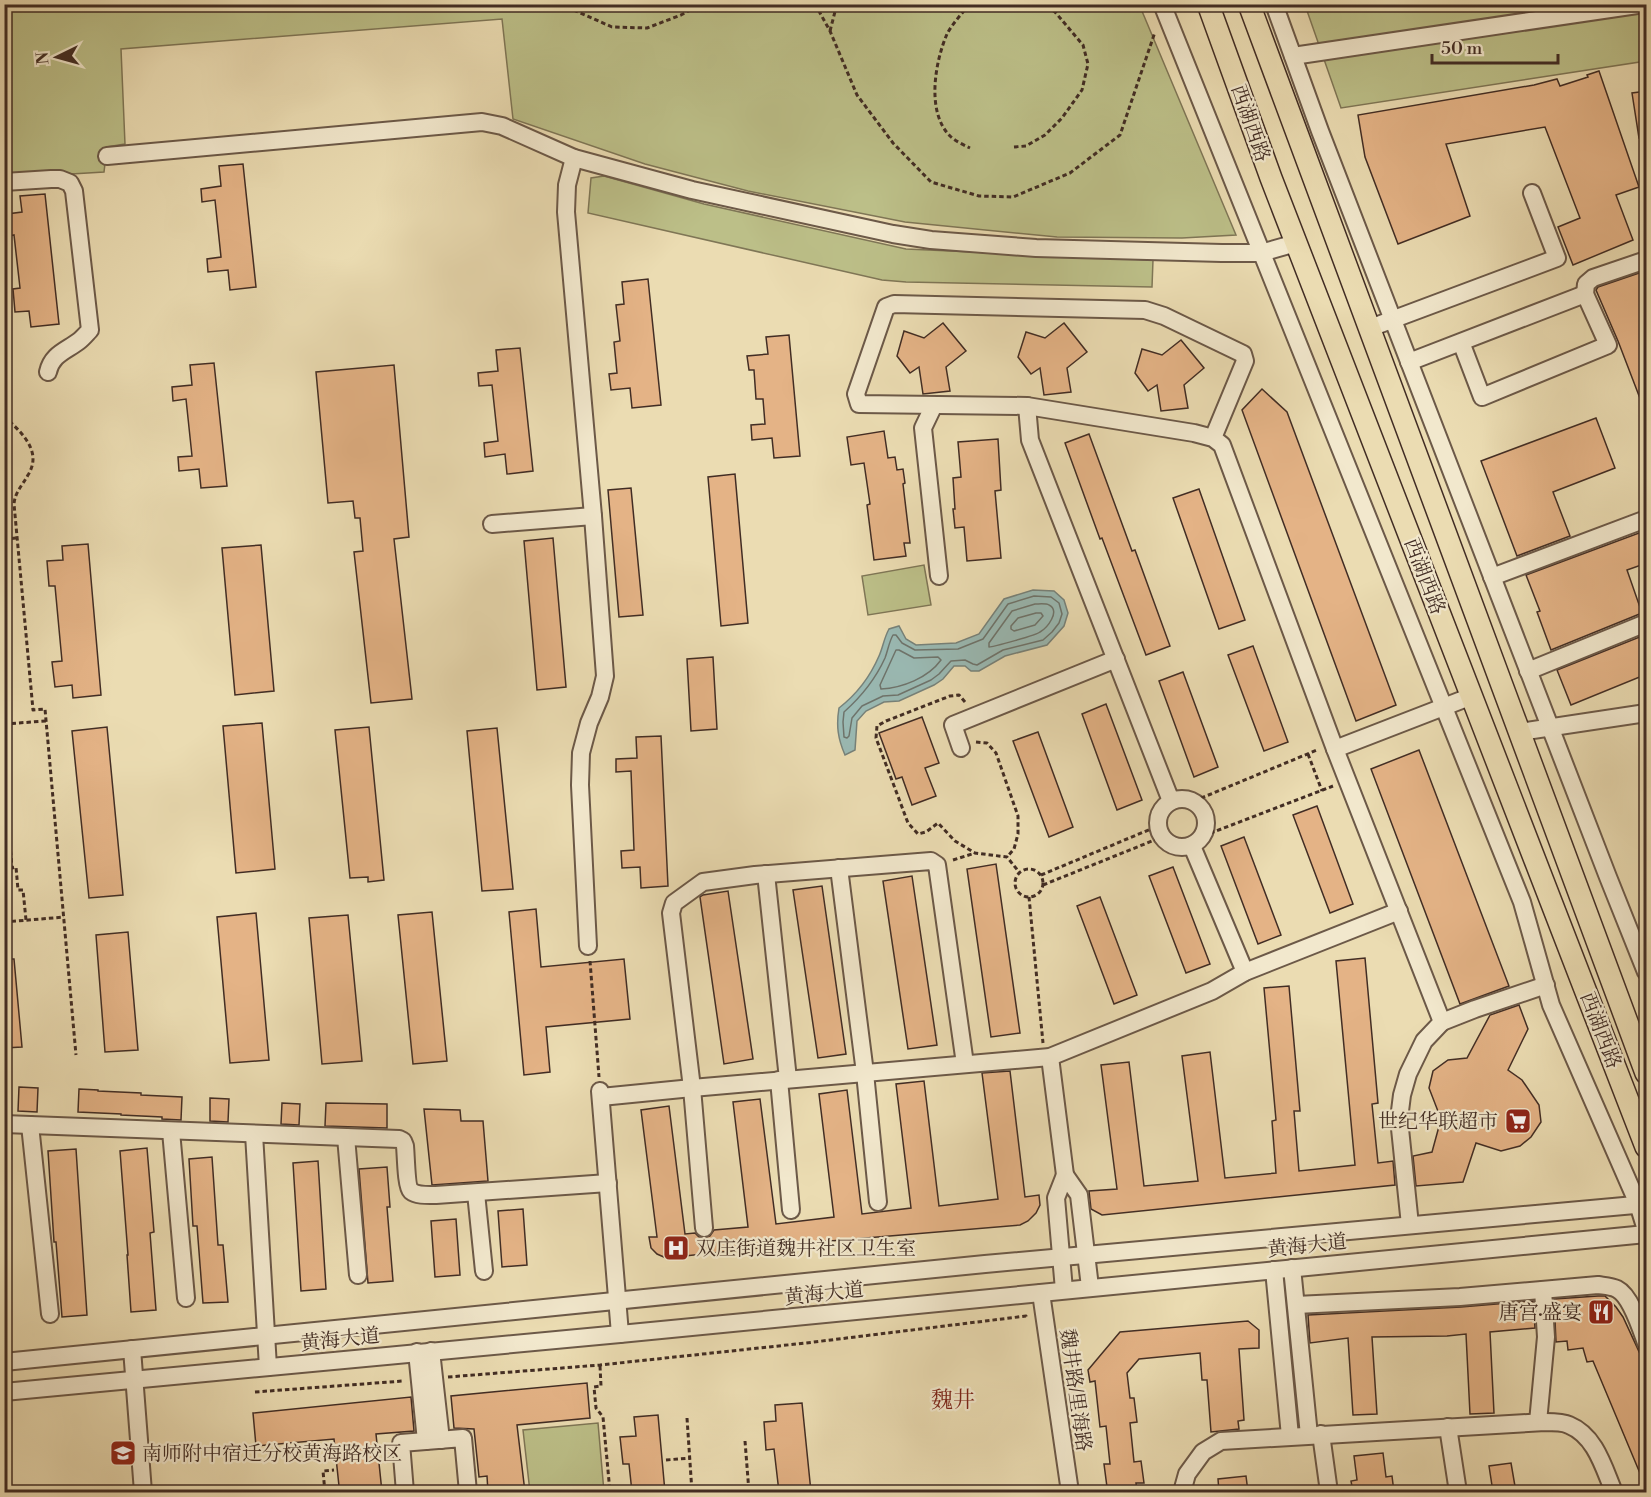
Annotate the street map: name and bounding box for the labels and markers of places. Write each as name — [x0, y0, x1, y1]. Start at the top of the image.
supermarket icon: 世纪华联超市 — [1503, 1106, 1533, 1136]
place label: 世纪华联超市 — [1378, 1110, 1498, 1135]
hospital icon: 双庄街道魏井社区卫生室 — [661, 1233, 691, 1263]
place label: 双庄街道魏井社区卫生室 — [696, 1237, 916, 1262]
restaurant icon: 唐宫·盛宴 — [1586, 1297, 1616, 1327]
place label: 唐宫·盛宴 — [1499, 1301, 1582, 1326]
school or university icon: 南师附中宿迁分校黄海路校区 — [108, 1438, 138, 1468]
place label: 南师附中宿迁分校黄海路校区 — [142, 1442, 402, 1467]

